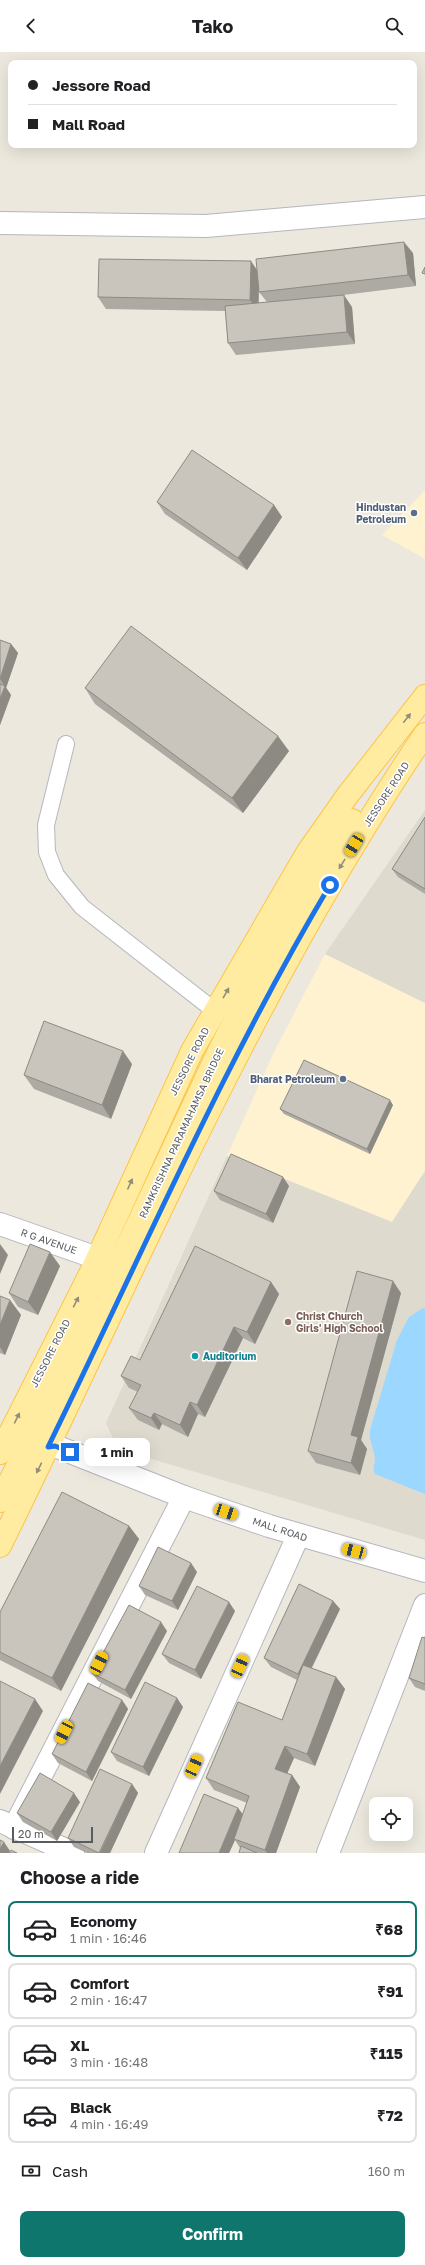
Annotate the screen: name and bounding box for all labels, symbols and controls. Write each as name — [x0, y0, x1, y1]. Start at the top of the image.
icon: back — [20, 15, 42, 37]
text: Tako — [192, 15, 233, 37]
icon: search — [383, 15, 405, 37]
text: Jessore Road — [52, 76, 151, 94]
text: Mall Road — [52, 115, 125, 133]
place label: Hindustan Petroleum — [356, 501, 406, 525]
marker: Hindustan Petroleum — [409, 508, 419, 518]
one-way arrow — [403, 713, 411, 724]
street label: JESSORE ROAD — [361, 759, 411, 829]
car — [343, 832, 365, 858]
one-way arrow — [339, 858, 346, 870]
route start — [321, 876, 339, 894]
one-way arrow — [222, 987, 229, 999]
street label: JESSORE ROAD — [167, 1025, 211, 1097]
street label: RAMKRISHNA PARAMAHAMSA BRIDGE — [136, 1046, 226, 1220]
place label: Bharat Petroleum — [250, 1073, 335, 1085]
marker: Bharat Petroleum — [338, 1074, 348, 1084]
one-way arrow — [127, 1178, 133, 1190]
street label: R G AVENUE — [19, 1226, 79, 1256]
one-way arrow — [72, 1296, 79, 1308]
place label: Christ Church Girls' High School — [296, 1310, 383, 1334]
street label: JESSORE ROAD — [28, 1317, 72, 1389]
marker: Christ Church Girls' High School — [283, 1317, 293, 1327]
place label: Auditorium — [203, 1350, 256, 1362]
marker: Auditorium — [190, 1351, 200, 1361]
one-way arrow — [14, 1412, 20, 1424]
callout: 1 min — [84, 1438, 150, 1466]
route end — [61, 1443, 79, 1461]
text: 1 min — [101, 1444, 133, 1460]
one-way arrow — [36, 1462, 42, 1473]
car — [213, 1502, 239, 1522]
street label: MALL ROAD — [251, 1515, 309, 1543]
car — [341, 1542, 367, 1560]
car — [88, 1650, 110, 1676]
car — [230, 1653, 250, 1679]
car — [53, 1719, 75, 1745]
car — [184, 1753, 204, 1779]
map controls — [369, 1797, 413, 1841]
button: locate — [369, 1797, 413, 1841]
scale bar — [12, 1825, 93, 1844]
text: 20 m — [18, 1827, 44, 1840]
text: Choose a ride — [20, 1866, 139, 1888]
icon: car — [22, 1911, 58, 1947]
text: Economy — [70, 1912, 137, 1930]
text: ₹68 — [375, 1920, 403, 1938]
text: 1 min · 16:46 — [70, 1930, 147, 1946]
icon: car — [22, 1973, 58, 2009]
text: Comfort — [70, 1974, 129, 1992]
text: ₹91 — [377, 1982, 403, 2000]
text: 2 min · 16:47 — [70, 1992, 147, 2008]
icon: car — [22, 2035, 58, 2071]
text: XL — [70, 2036, 89, 2054]
text: ₹115 — [370, 2044, 403, 2062]
text: 3 min · 16:48 — [70, 2054, 148, 2070]
icon: car — [22, 2097, 58, 2133]
text: Black — [70, 2098, 112, 2116]
text: ₹72 — [377, 2106, 403, 2124]
text: 4 min · 16:49 — [70, 2116, 148, 2132]
icon: cash — [20, 2160, 42, 2182]
text: Cash — [52, 2162, 88, 2180]
text: 160 m — [368, 2163, 405, 2179]
button: Confirm — [20, 2211, 405, 2257]

